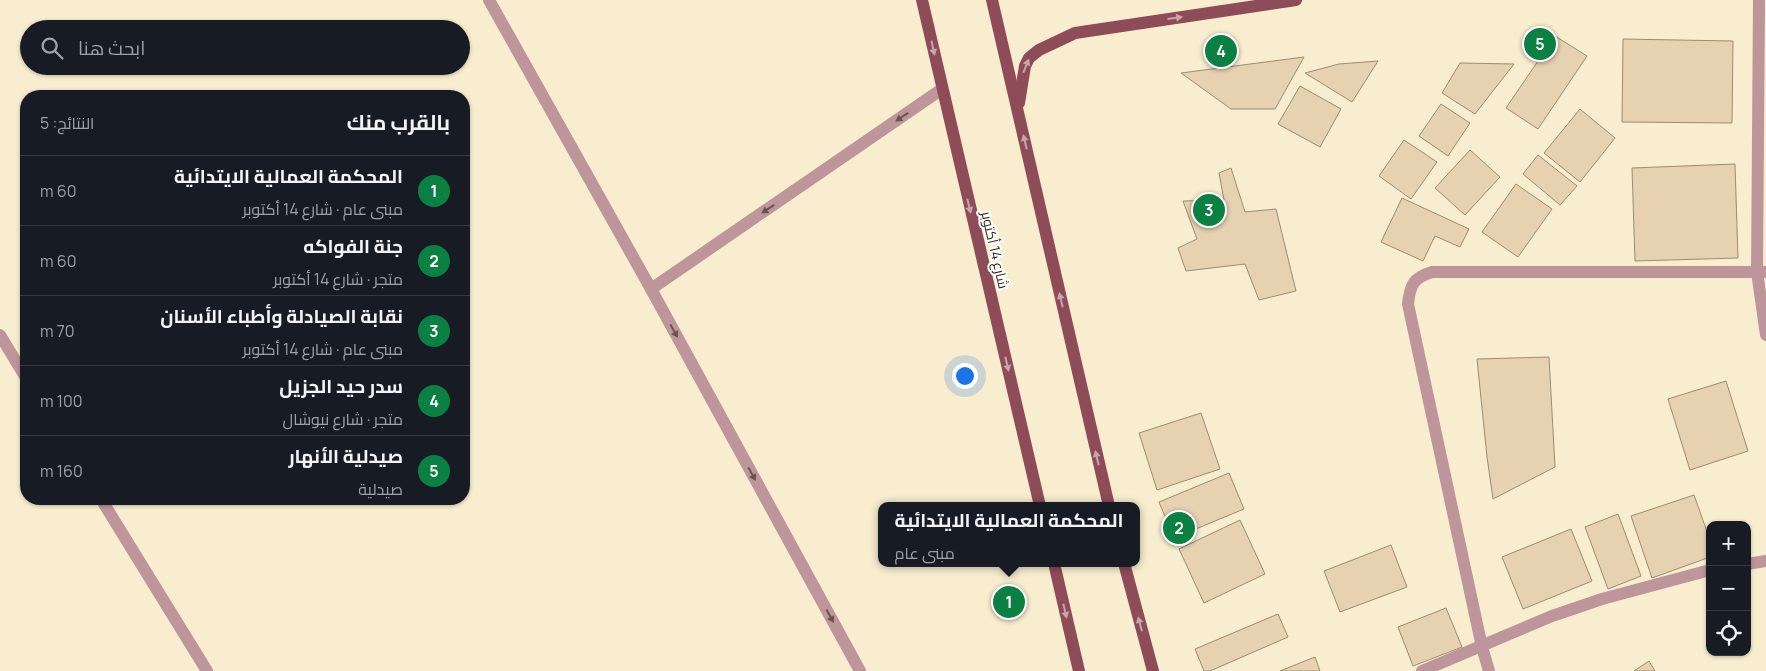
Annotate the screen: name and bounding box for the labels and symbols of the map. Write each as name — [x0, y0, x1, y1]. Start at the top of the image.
one-way arrow — [1168, 14, 1184, 22]
pin: 5 — [1524, 25, 1556, 63]
pin: 4 — [1205, 32, 1237, 70]
one-way arrow — [929, 40, 937, 55]
one-way arrow — [1023, 59, 1031, 73]
one-way arrow — [895, 112, 909, 122]
one-way arrow — [1020, 134, 1028, 149]
pin: 3 — [1193, 191, 1225, 229]
one-way arrow — [965, 198, 973, 213]
one-way arrow — [761, 204, 774, 213]
street label: شارع 14 أكتوبر — [977, 208, 1014, 291]
one-way arrow — [1057, 291, 1065, 307]
one-way arrow — [670, 324, 678, 339]
one-way arrow — [1003, 357, 1011, 372]
your location — [952, 363, 978, 389]
one-way arrow — [1093, 451, 1101, 466]
one-way arrow — [748, 467, 756, 481]
pin: 2 — [1163, 509, 1195, 547]
pin: 1 — [993, 583, 1025, 621]
one-way arrow — [1061, 603, 1069, 618]
one-way arrow — [826, 609, 834, 624]
one-way arrow — [1136, 616, 1144, 631]

